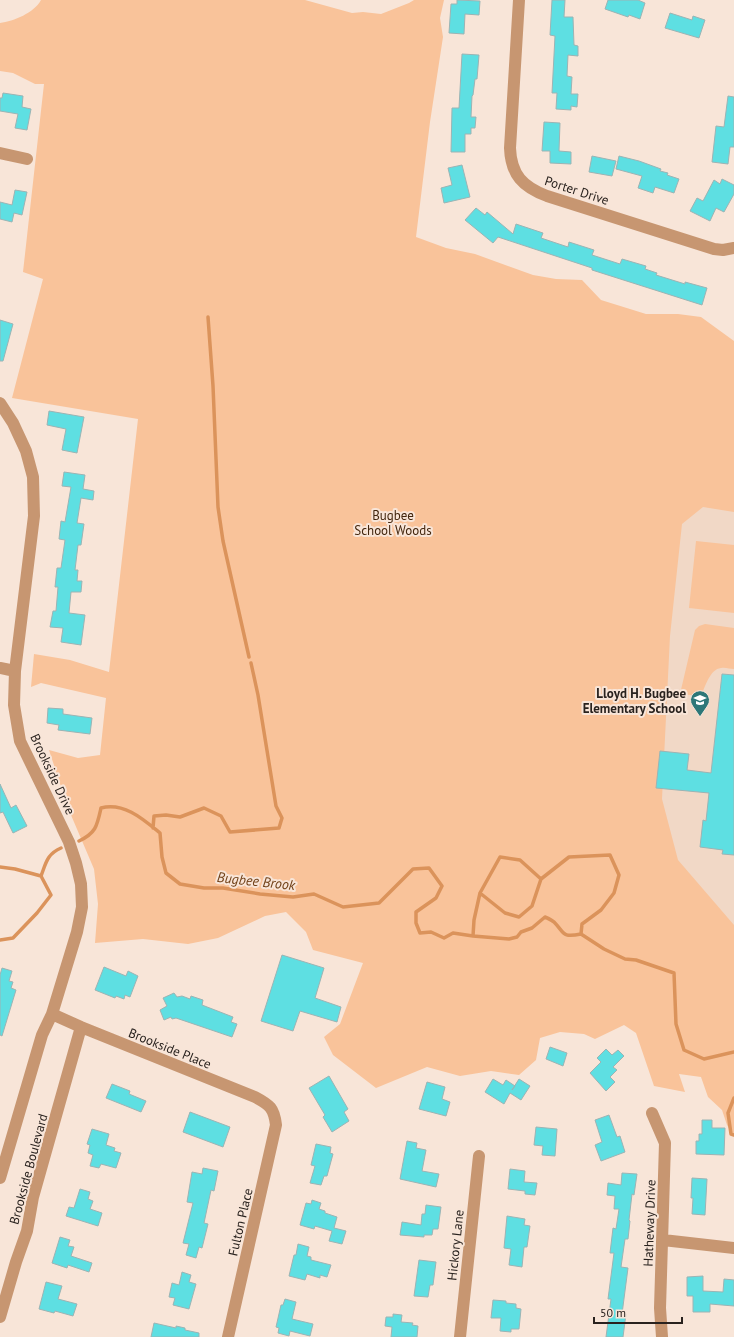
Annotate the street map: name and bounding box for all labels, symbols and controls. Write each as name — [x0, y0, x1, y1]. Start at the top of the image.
street label: Porter Drive — [543, 172, 611, 209]
park label: Bugbee School Woods — [354, 507, 432, 539]
place label: Lloyd H. Bugbee Elementary School — [583, 685, 686, 717]
school or university icon: Lloyd H. Bugbee Elementary School — [689, 689, 711, 717]
street label: Brookside Drive — [26, 731, 79, 817]
water label: Bugbee Brook — [216, 868, 297, 894]
street label: Brookside Place — [126, 1024, 214, 1073]
street label: Brookside Boulevard — [6, 1112, 51, 1226]
street label: Hatheway Drive — [639, 1179, 660, 1267]
street label: Fulton Place — [224, 1187, 257, 1258]
street label: Hickory Lane — [443, 1209, 468, 1281]
scale bar — [594, 1299, 682, 1325]
text: 50 m — [600, 1305, 626, 1320]

